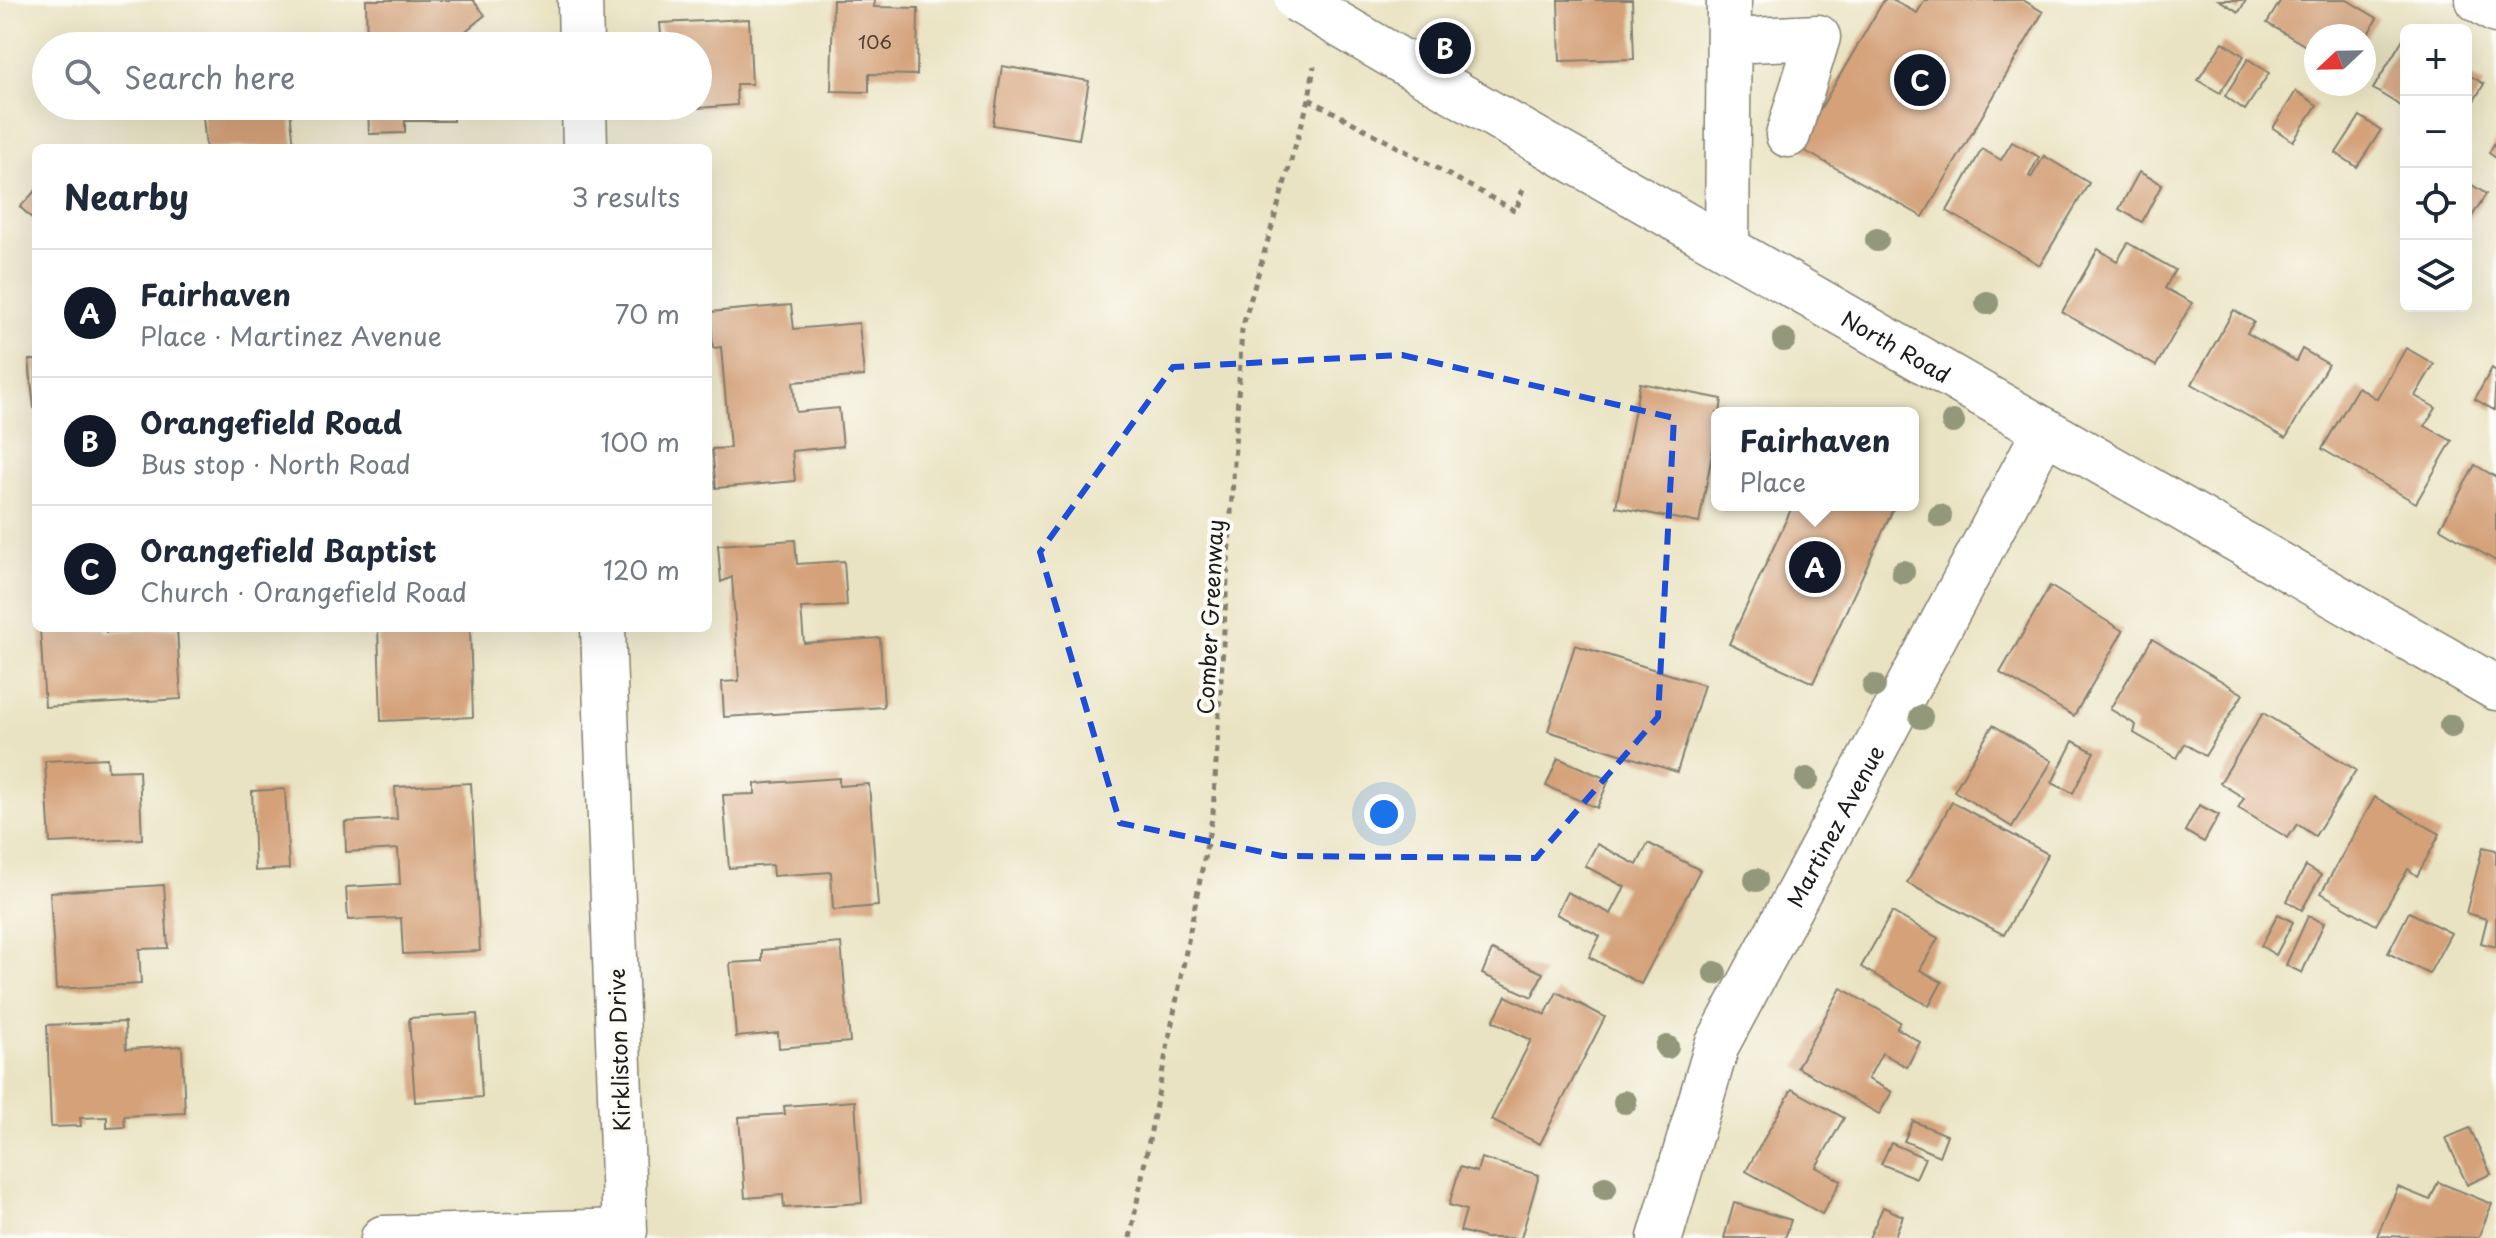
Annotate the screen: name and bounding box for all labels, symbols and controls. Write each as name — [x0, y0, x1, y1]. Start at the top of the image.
pin: B — [1419, 18, 1471, 78]
north arrow — [2304, 24, 2376, 96]
map controls — [2400, 24, 2472, 312]
button: + — [2400, 24, 2472, 96]
house number: 106 — [858, 28, 892, 55]
search box — [32, 32, 712, 120]
pin: C — [1894, 50, 1946, 110]
icon: search — [60, 54, 104, 98]
text: Search here — [124, 54, 296, 99]
button: − — [2400, 96, 2472, 168]
button: locate — [2400, 168, 2472, 240]
text: Nearby — [64, 170, 189, 222]
text: 3 results — [572, 177, 680, 216]
button: layers — [2400, 240, 2472, 312]
text: Fairhaven — [140, 271, 291, 316]
text: A — [80, 294, 100, 333]
text: 70 m — [615, 294, 680, 333]
street label: North Road — [1836, 301, 1957, 390]
text: Place · Martinez Avenue — [140, 316, 442, 355]
text: Orangefield Road — [140, 399, 403, 444]
popup — [1711, 407, 1919, 511]
text: Fairhaven — [1740, 417, 1890, 462]
text: B — [81, 422, 99, 461]
text: 100 m — [600, 422, 680, 461]
text: Bus stop · North Road — [140, 444, 411, 483]
text: Place — [1740, 462, 1806, 501]
street label: Comber Greenway — [1187, 519, 1231, 715]
text: Orangefield Baptist — [140, 527, 437, 572]
pin: A — [1789, 537, 1841, 597]
text: C — [80, 550, 100, 589]
text: 120 m — [603, 550, 680, 589]
text: Church · Orangefield Road — [140, 572, 467, 611]
street label: Martinez Avenue — [1777, 738, 1891, 913]
your location — [1364, 794, 1404, 834]
street label: Kirkliston Drive — [599, 968, 637, 1132]

